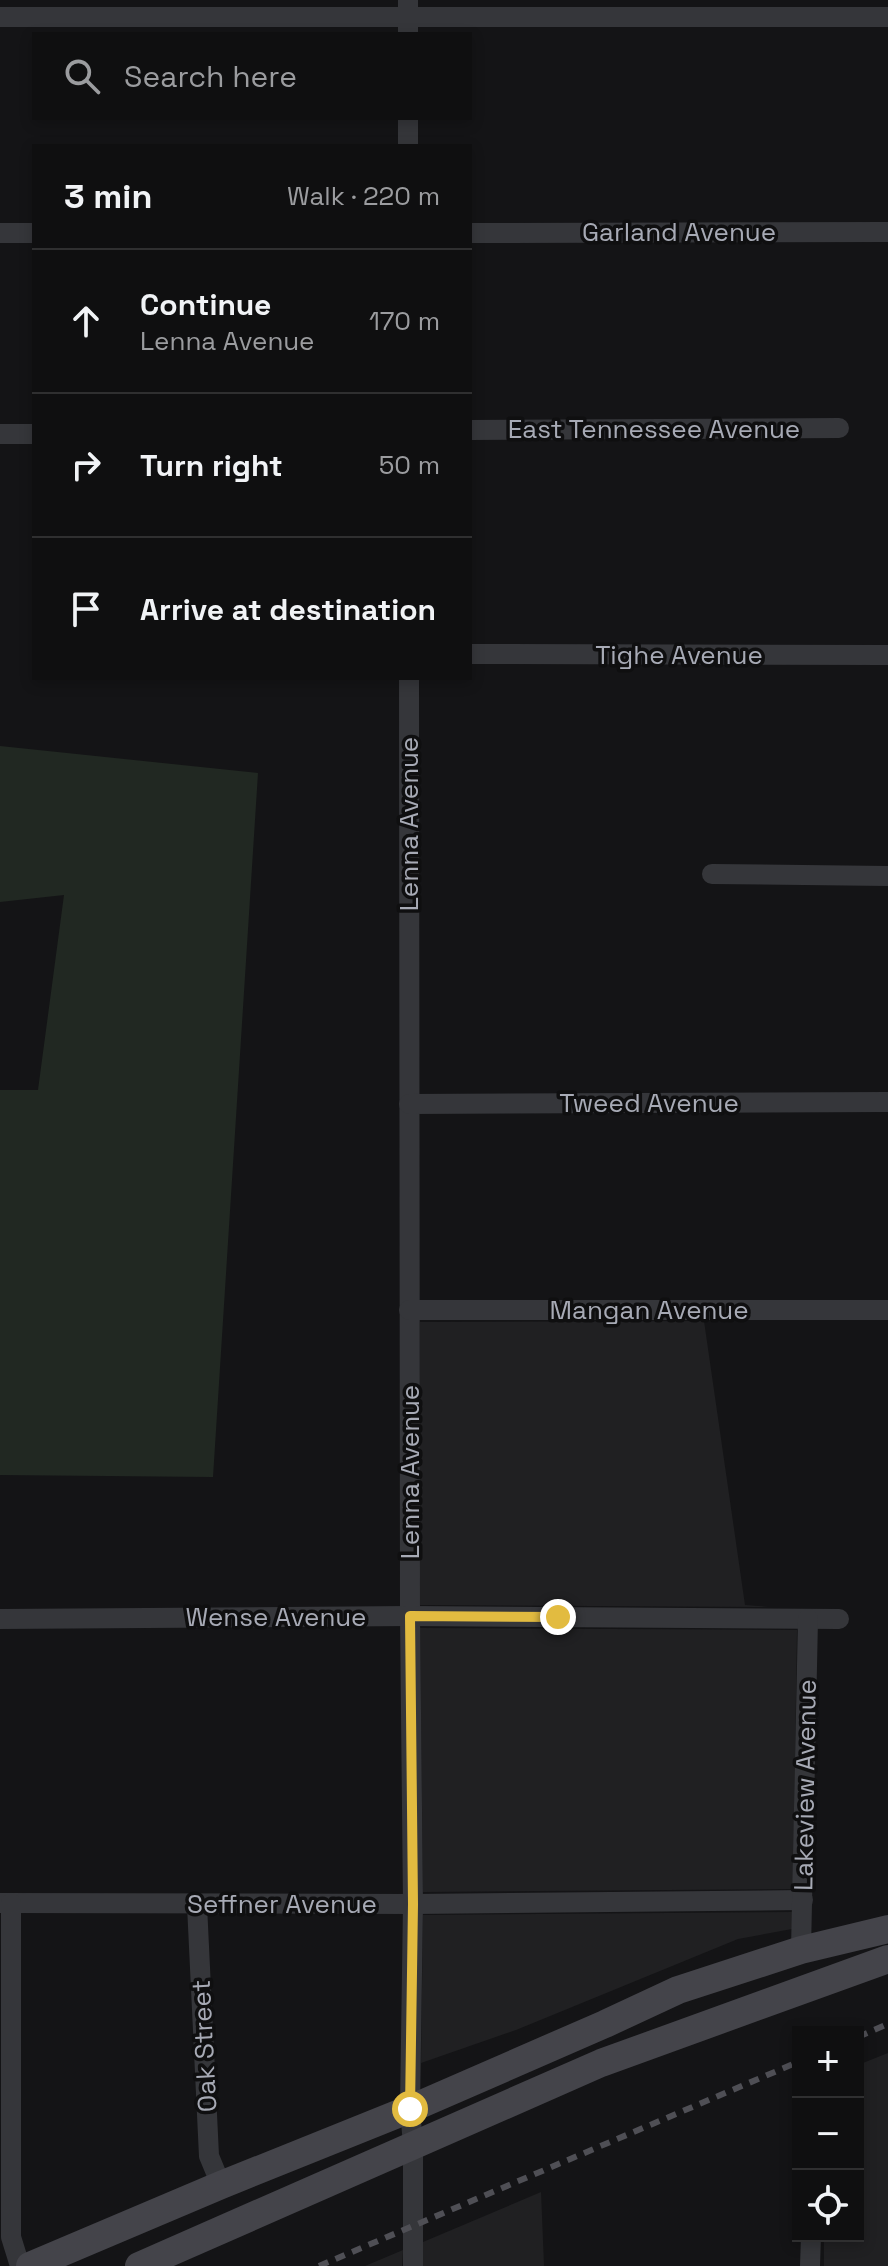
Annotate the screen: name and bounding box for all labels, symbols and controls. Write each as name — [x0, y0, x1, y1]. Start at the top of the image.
search box — [32, 32, 472, 120]
icon: search — [60, 54, 104, 98]
text: Search here — [124, 57, 297, 96]
text: 3 min — [64, 175, 152, 218]
text: Walk · 220 m — [287, 179, 440, 213]
street label: Garland Avenue — [582, 215, 776, 249]
text: Continue — [140, 285, 271, 324]
icon: ahead — [64, 299, 108, 343]
text: 170 m — [369, 304, 440, 338]
text: Lenna Avenue — [140, 324, 314, 358]
street label: East Tennessee Avenue — [508, 412, 800, 446]
icon: right — [64, 443, 108, 487]
text: Turn right — [140, 446, 283, 485]
text: 50 m — [379, 448, 440, 482]
icon: arrive — [64, 587, 108, 631]
text: Arrive at destination — [140, 590, 436, 629]
street label: Tighe Avenue — [595, 638, 763, 672]
street label: Lenna Avenue — [392, 737, 426, 911]
street label: Tweed Avenue — [559, 1086, 739, 1120]
street label: Mangan Avenue — [549, 1293, 749, 1327]
street label: Lenna Avenue — [393, 1385, 427, 1559]
route end — [540, 1599, 576, 1635]
street label: Wense Avenue — [186, 1600, 366, 1634]
street label: Lakeview Avenue — [786, 1679, 824, 1891]
street label: Seffner Avenue — [187, 1887, 377, 1921]
street label: Oak Street — [184, 1979, 224, 2113]
map controls — [792, 2026, 864, 2242]
button: + — [792, 2026, 864, 2098]
route start — [392, 2091, 428, 2127]
button: − — [792, 2098, 864, 2170]
button: locate — [792, 2170, 864, 2242]

